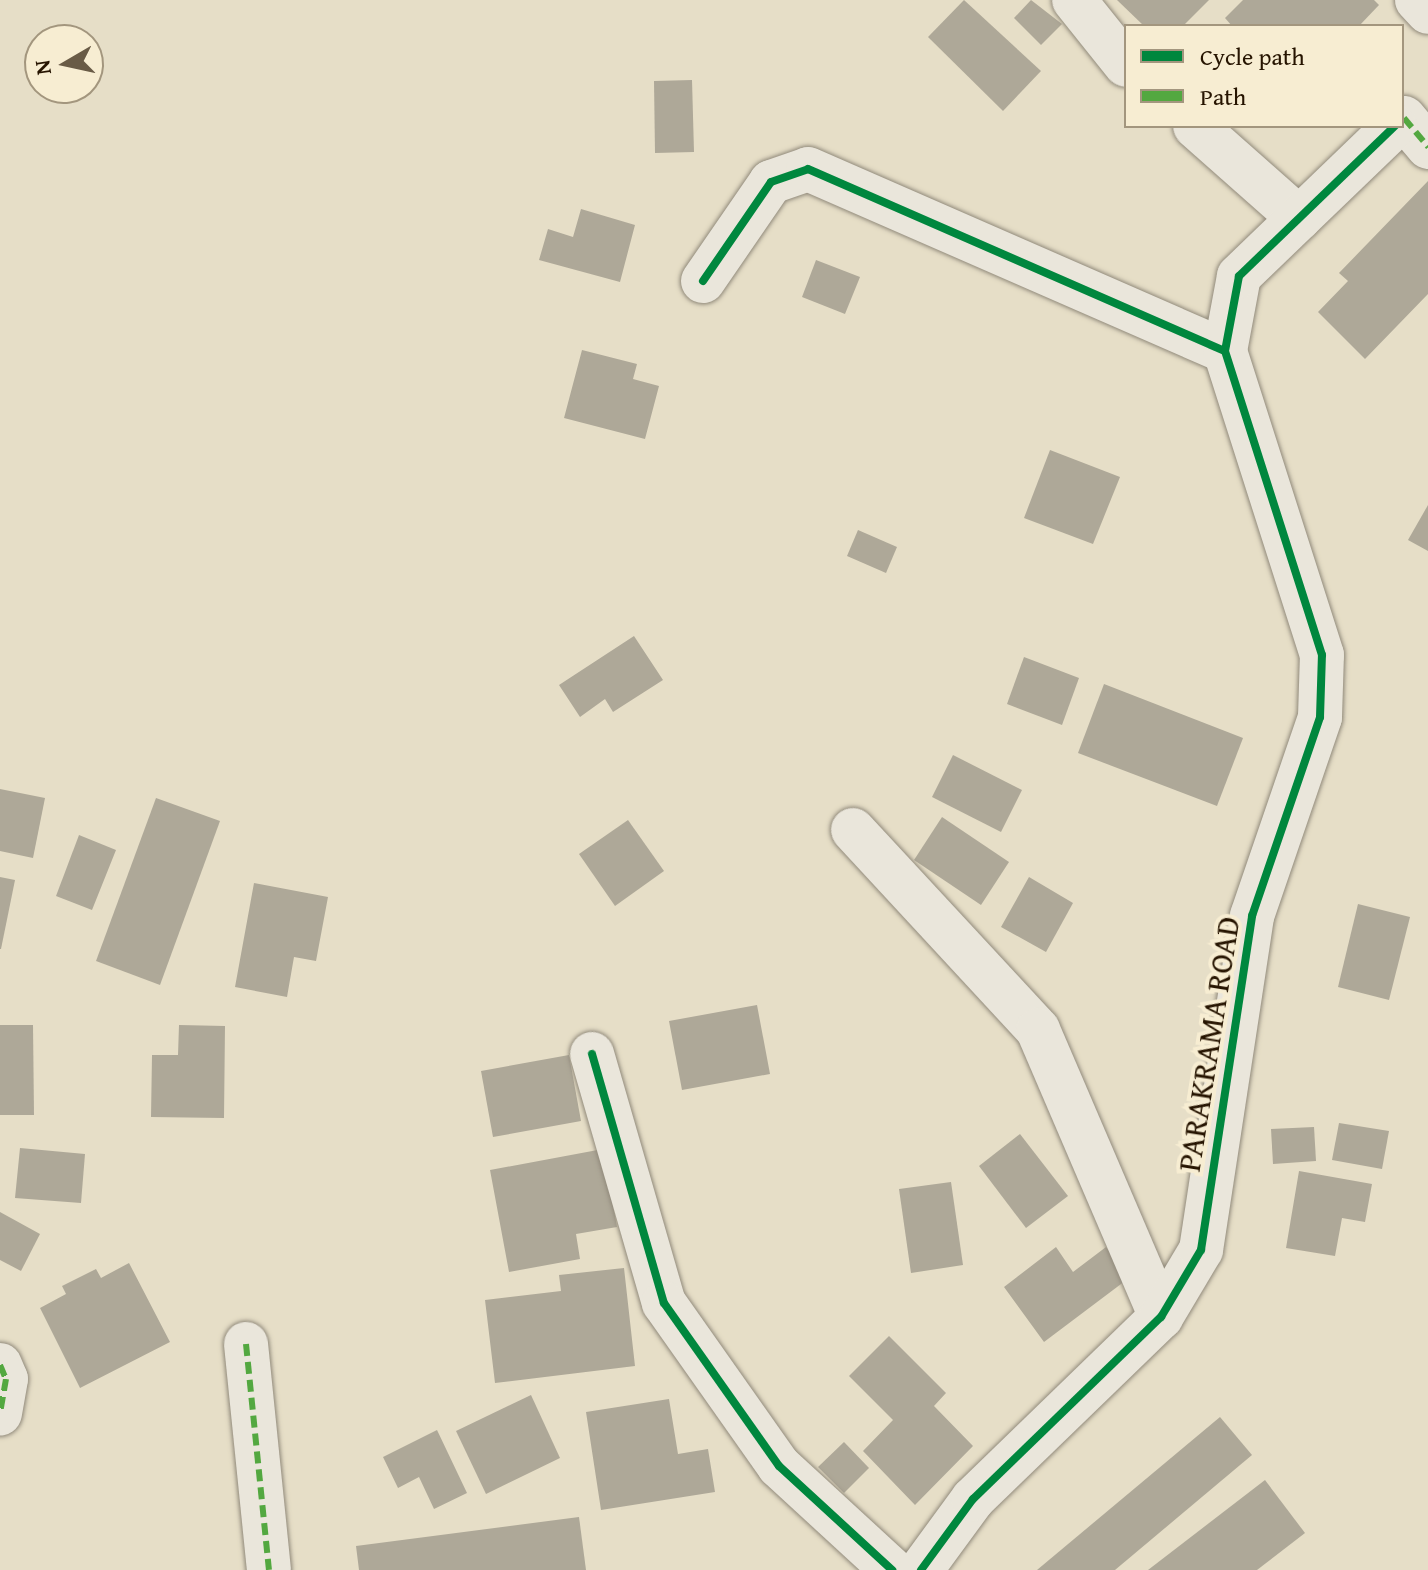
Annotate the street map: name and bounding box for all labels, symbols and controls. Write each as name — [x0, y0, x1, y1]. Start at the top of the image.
north arrow — [24, 24, 104, 104]
legend — [1124, 24, 1404, 128]
text: Cycle path — [1200, 39, 1305, 74]
text: N — [25, 58, 59, 77]
text: Path — [1200, 79, 1246, 114]
street label: PARAKRAMA ROAD — [1170, 914, 1248, 1174]

